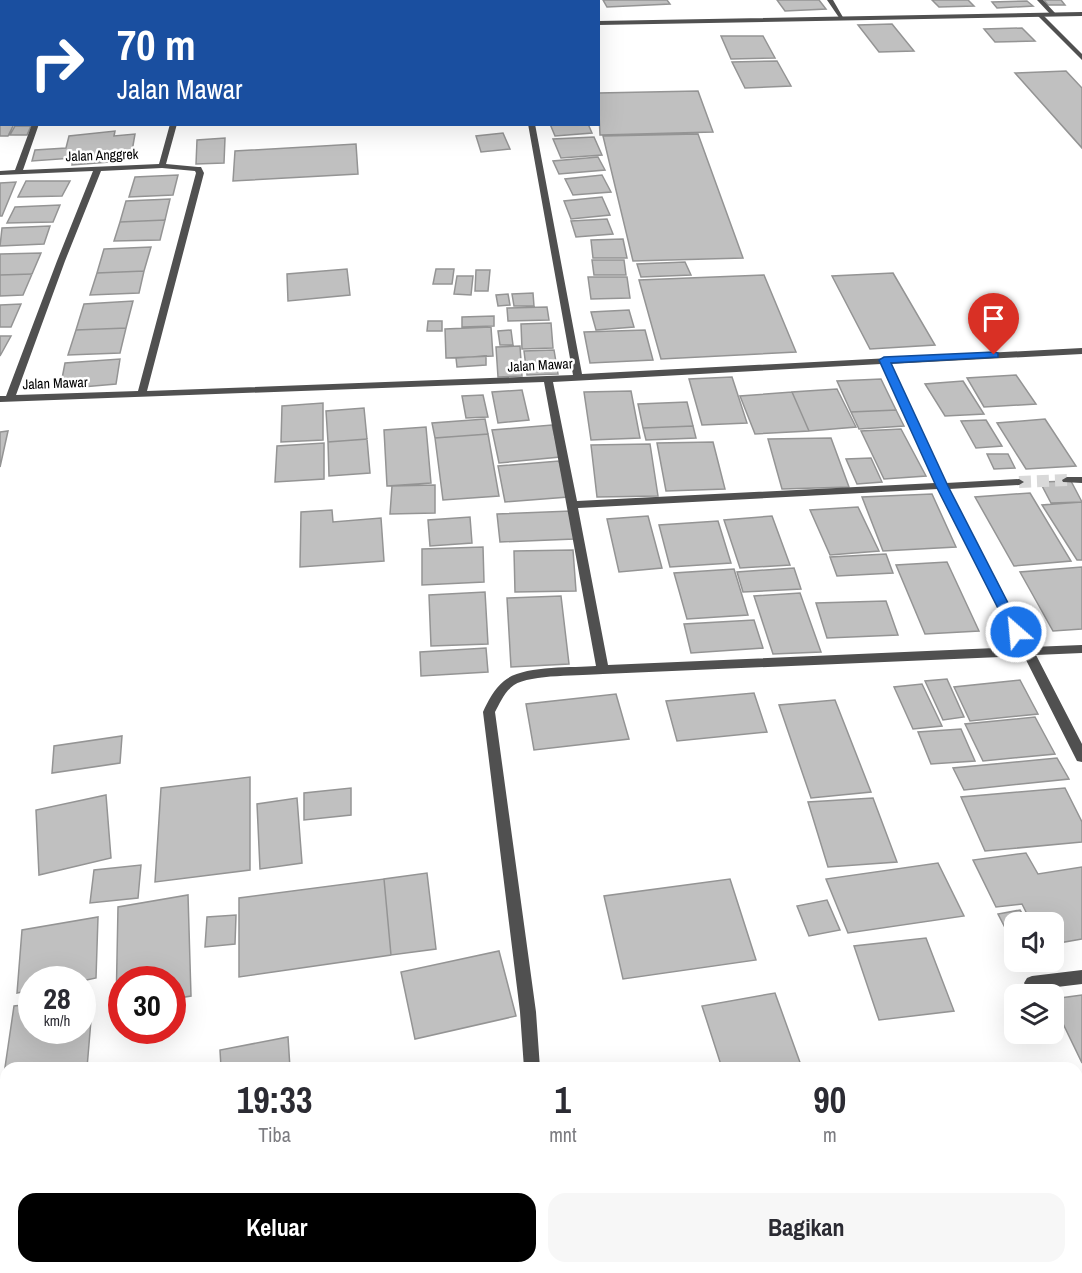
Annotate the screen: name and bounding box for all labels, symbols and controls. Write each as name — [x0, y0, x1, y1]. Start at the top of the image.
text: 70 m — [117, 17, 196, 73]
icon: right — [18, 24, 96, 102]
text: Jalan Mawar — [117, 71, 243, 107]
street label: Jalan Anggrek — [65, 145, 139, 165]
pin — [968, 293, 1019, 355]
icon: arrive — [977, 302, 1010, 335]
street label: Jalan Mawar — [507, 354, 573, 376]
street label: Jalan Mawar — [22, 373, 88, 393]
position arrow — [984, 600, 1048, 664]
map controls — [1004, 912, 1064, 1044]
button: sound — [1004, 912, 1064, 972]
speed limit sign: 30 — [108, 966, 186, 1044]
text: 28 — [43, 978, 71, 1018]
button: layers — [1004, 984, 1064, 1044]
text: km/h — [44, 1010, 70, 1031]
text: 19:33 — [237, 1076, 312, 1124]
text: 1 — [555, 1076, 571, 1124]
text: 90 — [813, 1076, 846, 1124]
text: Tiba — [258, 1121, 291, 1148]
text: mnt — [549, 1121, 577, 1148]
text: m — [823, 1121, 837, 1148]
button: Keluar — [18, 1193, 536, 1262]
button: Bagikan — [548, 1193, 1065, 1262]

